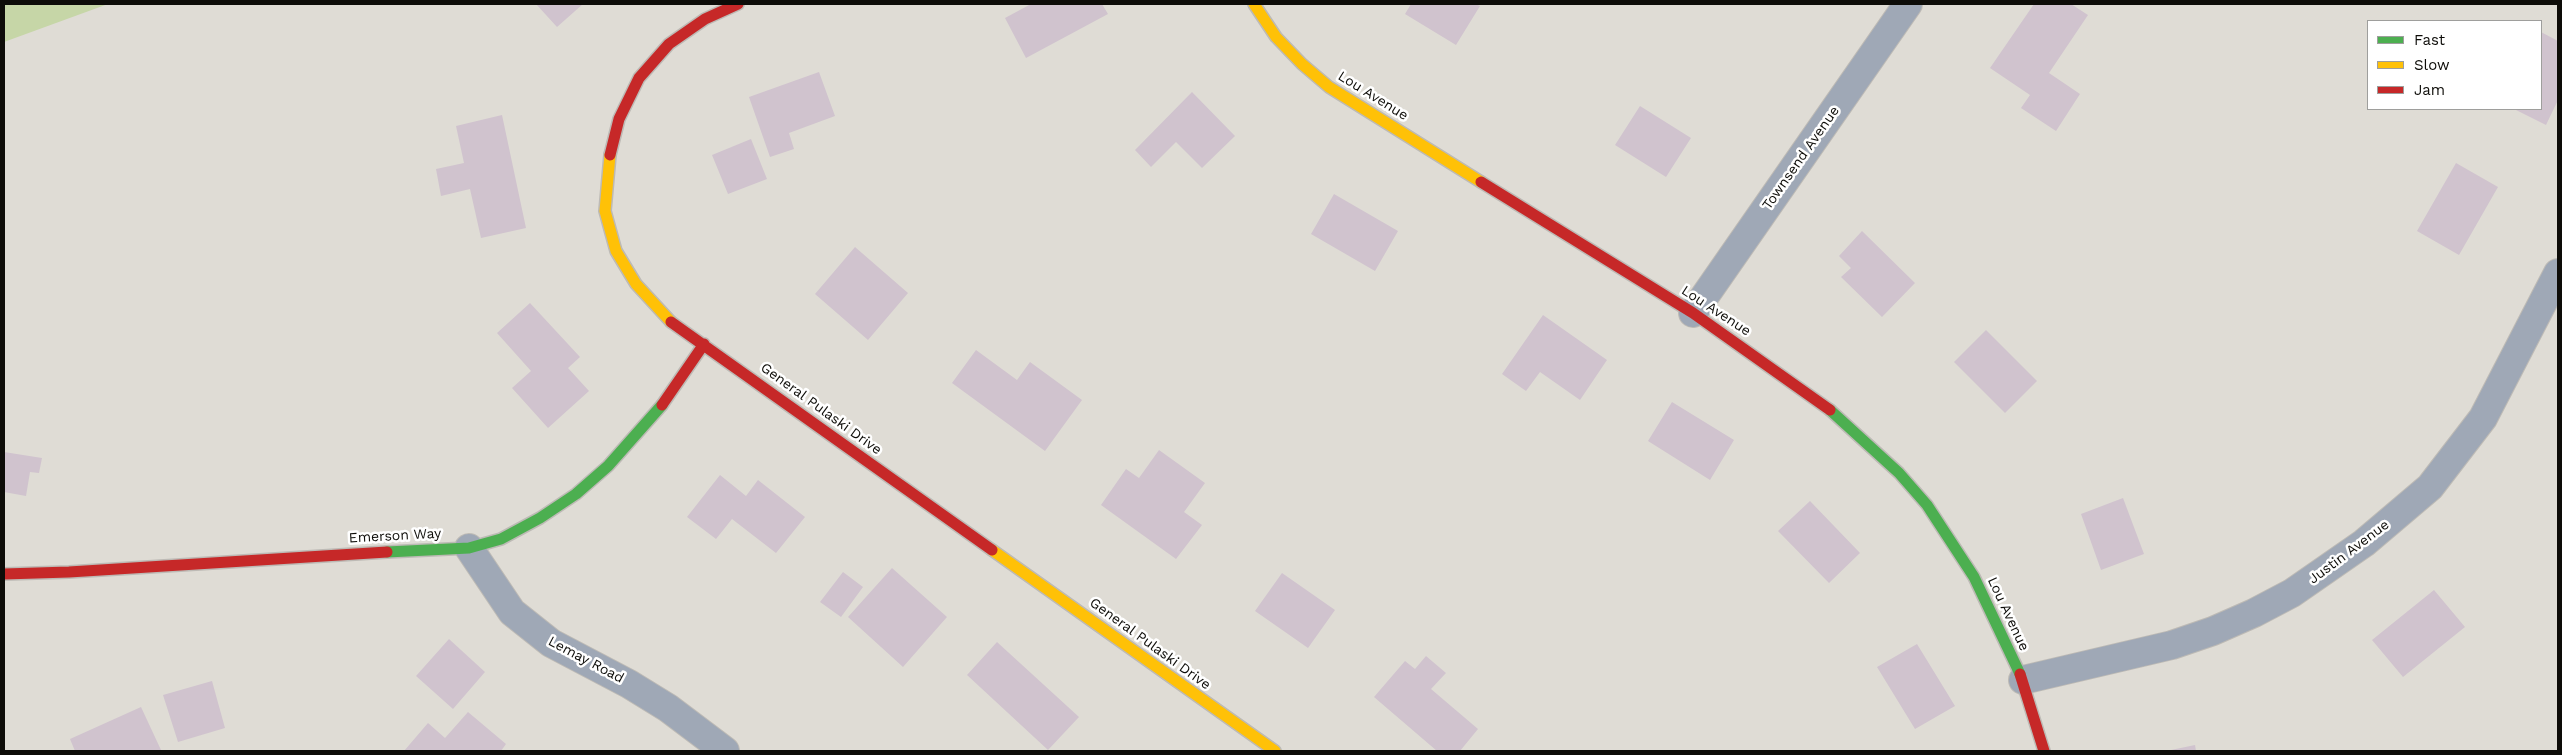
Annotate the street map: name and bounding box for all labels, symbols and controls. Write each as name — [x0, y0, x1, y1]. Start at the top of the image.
legend — [2367, 20, 2542, 110]
text: Fast — [2414, 31, 2445, 49]
text: Slow — [2414, 56, 2450, 74]
street label: Lou Avenue — [1335, 68, 1411, 124]
text: Jam — [2414, 81, 2445, 99]
street label: Townsend Avenue — [1759, 103, 1843, 213]
street label: Lou Avenue — [1678, 282, 1754, 340]
street label: General Pulaski Drive — [757, 359, 885, 459]
street label: Justin Avenue — [2305, 516, 2393, 588]
street label: Emerson Way — [348, 525, 442, 547]
street label: Lou Avenue — [1984, 574, 2032, 654]
street label: General Pulaski Drive — [1086, 594, 1214, 694]
street label: Lemay Road — [545, 633, 627, 687]

